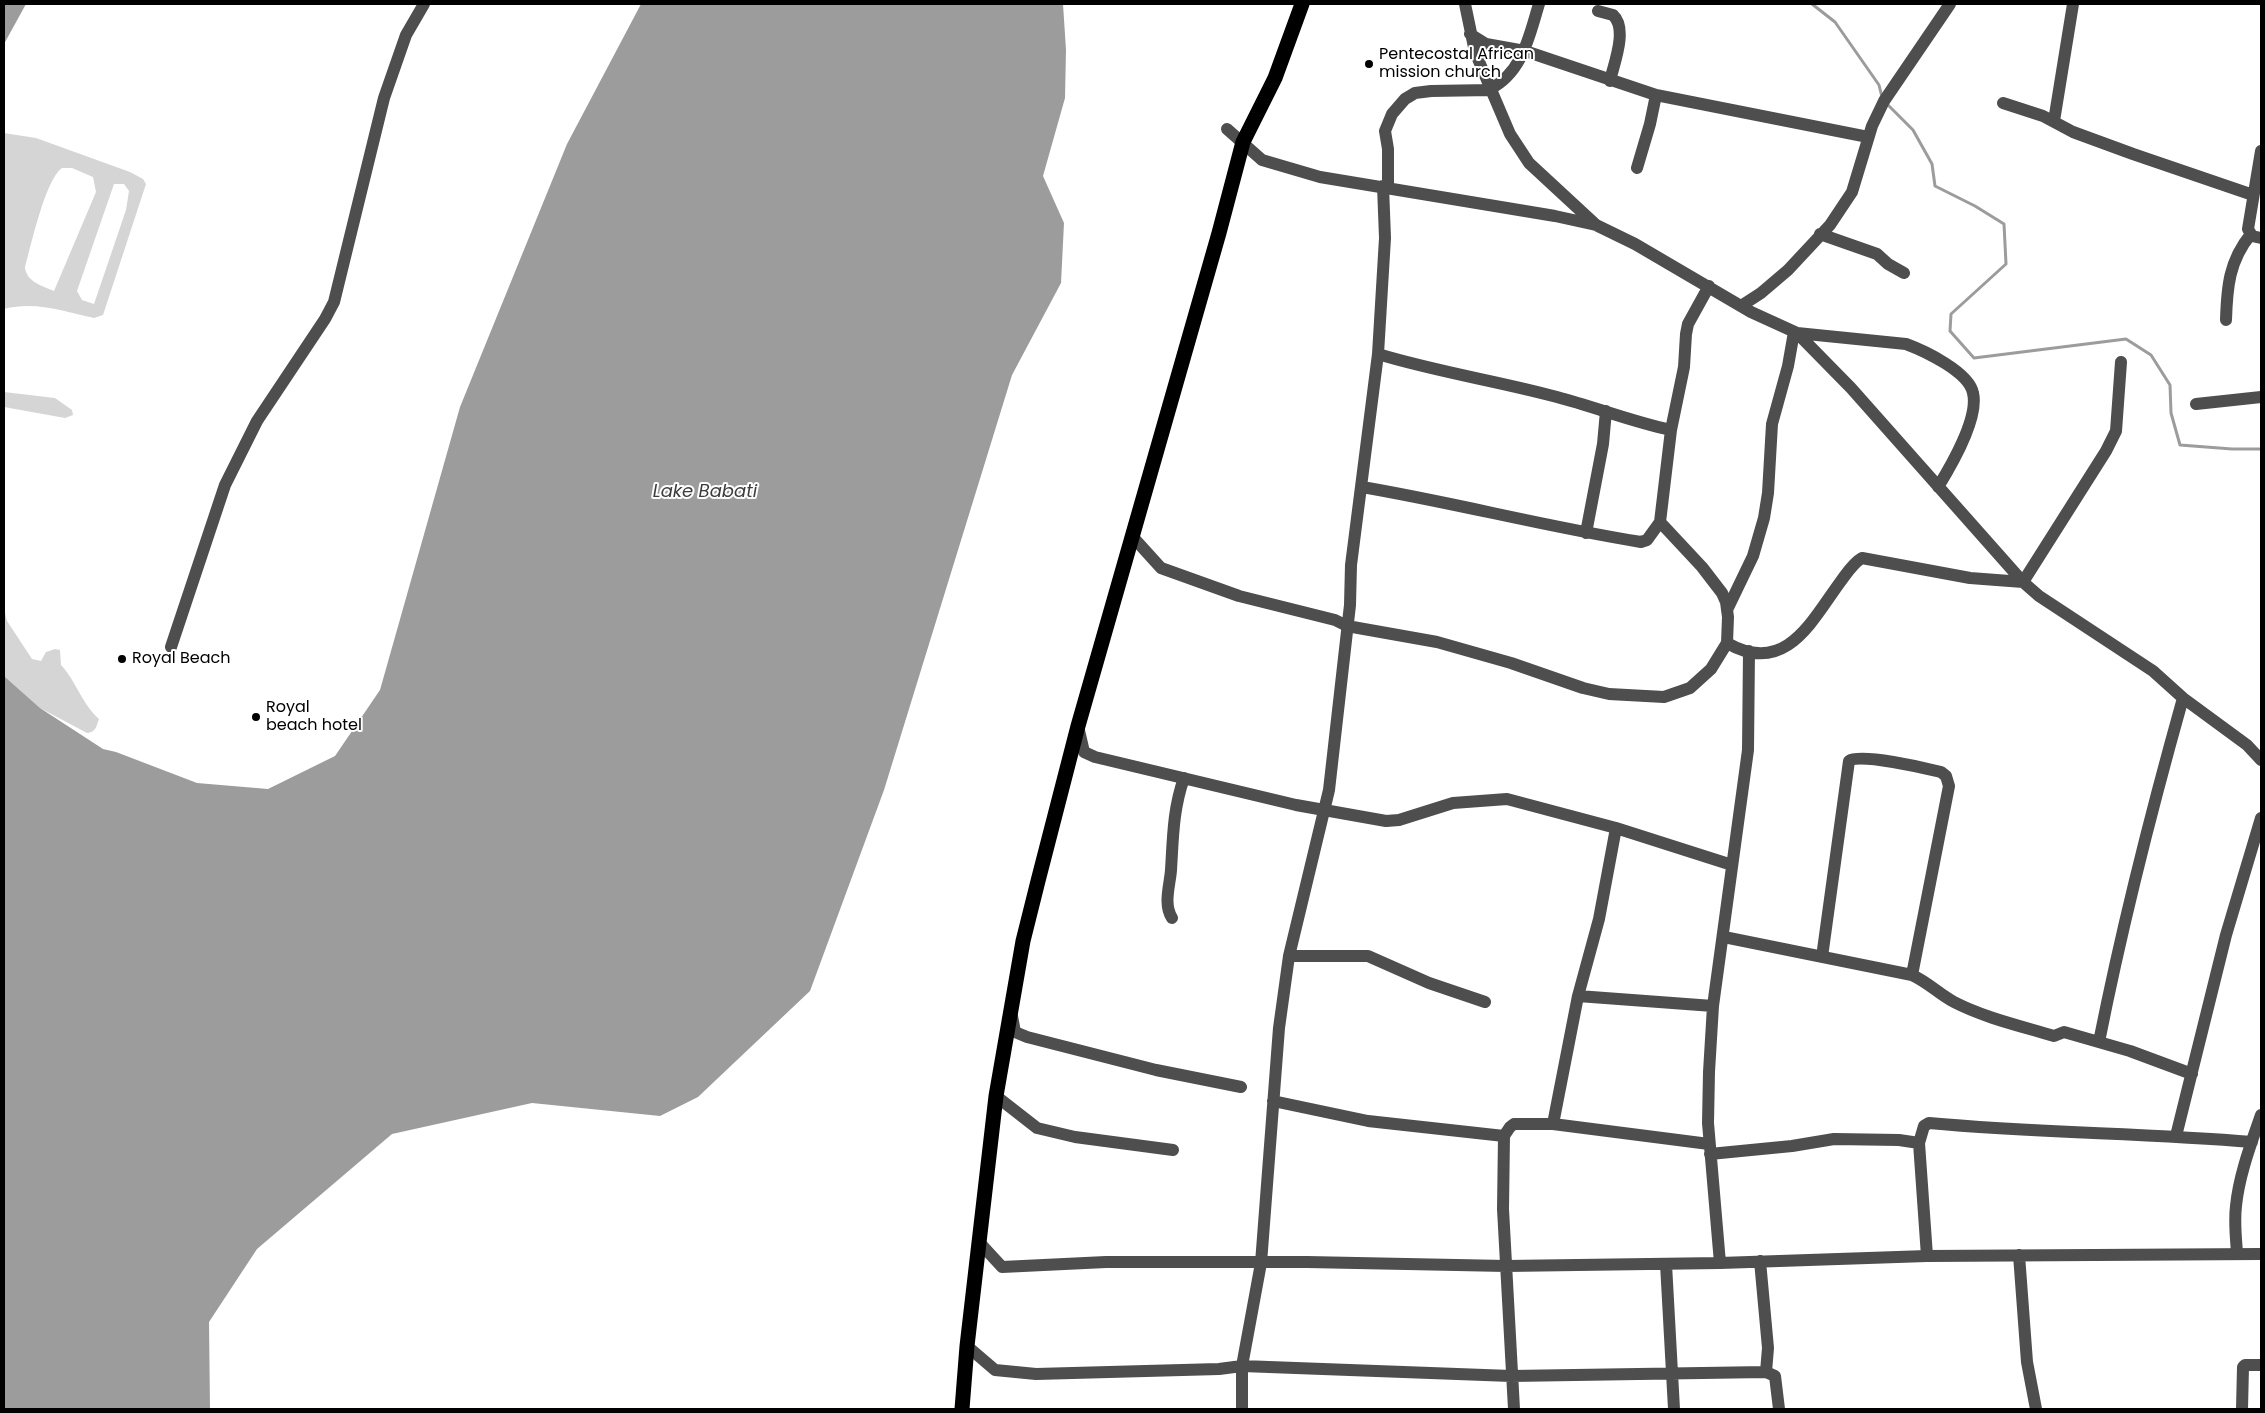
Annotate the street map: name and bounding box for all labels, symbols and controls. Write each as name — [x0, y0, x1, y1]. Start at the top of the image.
place label: Pentecostal African mission church — [1379, 45, 1534, 83]
marker: Pentecostal African mission church — [1363, 58, 1375, 70]
water label: Lake Babati — [653, 481, 757, 503]
place label: Royal Beach — [132, 649, 230, 669]
marker: Royal Beach — [116, 653, 128, 665]
place label: Royal beach hotel — [266, 698, 362, 736]
marker: Royal beach hotel — [250, 711, 262, 723]

